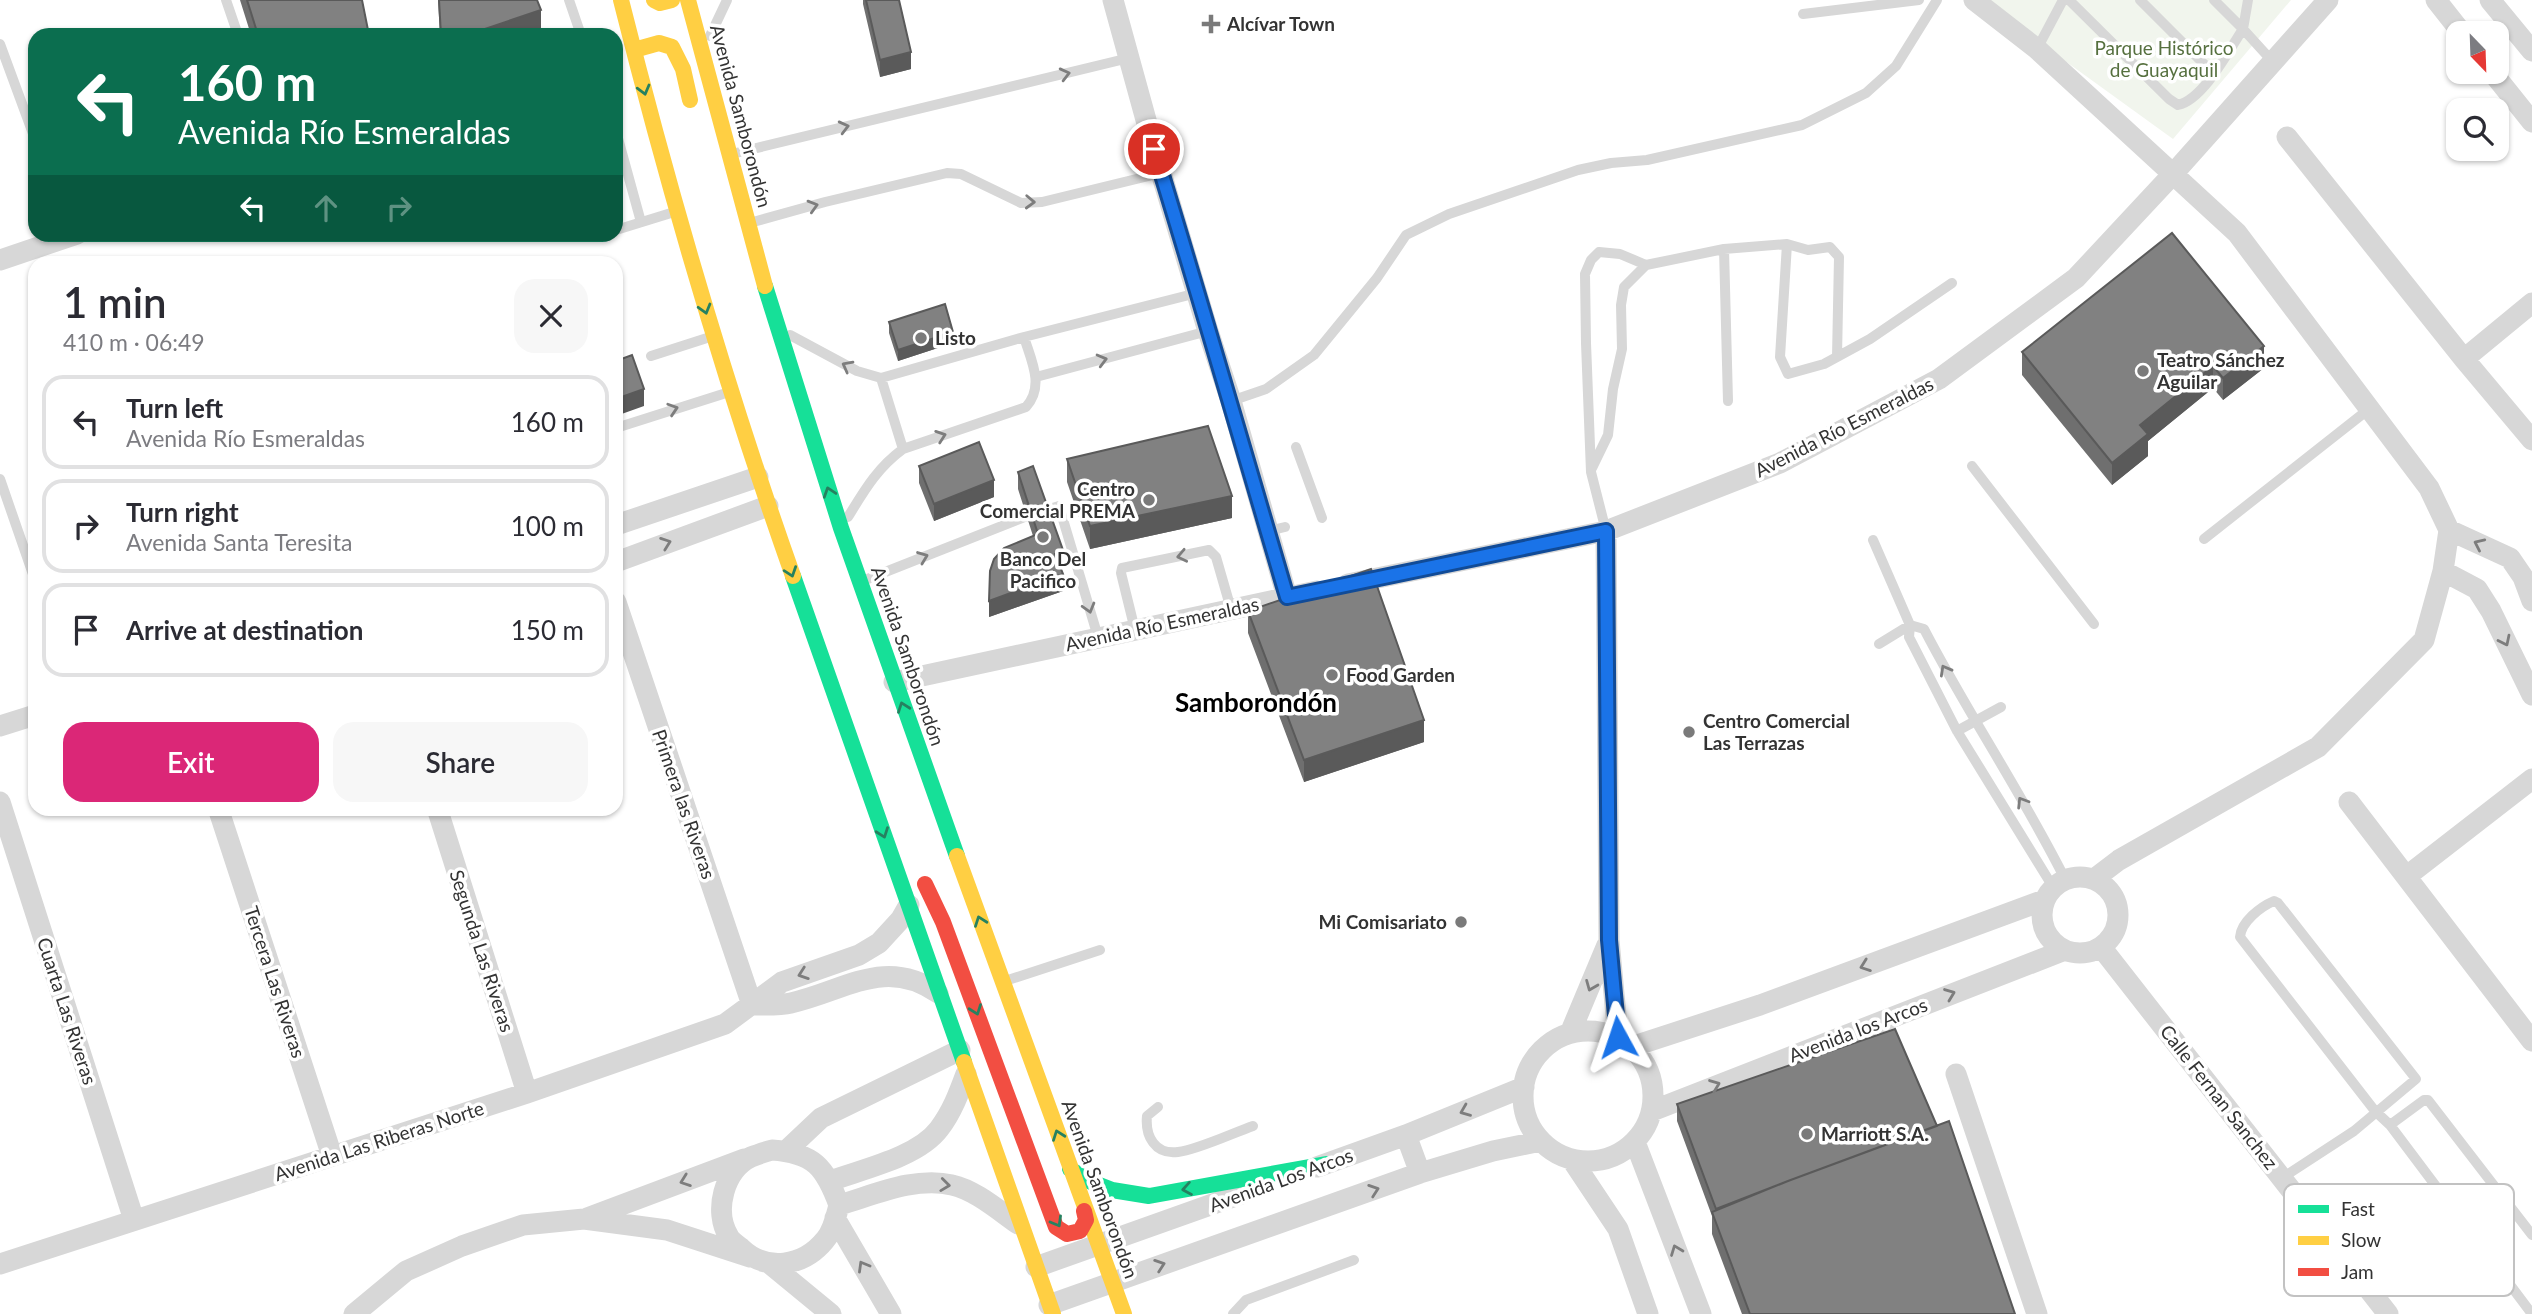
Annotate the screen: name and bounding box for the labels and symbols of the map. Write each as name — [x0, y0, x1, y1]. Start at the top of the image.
place label: Alcívar Town — [1226, 12, 1335, 35]
marker: Alcívar Town — [1201, 14, 1221, 34]
north arrow — [2446, 21, 2510, 84]
street label: Avenida Samborondón — [706, 22, 777, 210]
park label: Parque Histórico de Guayaquil — [2094, 36, 2234, 81]
one-way arrow — [1059, 67, 1071, 82]
one-way arrow — [636, 84, 650, 96]
pin — [1124, 119, 1184, 179]
one-way arrow — [838, 121, 850, 135]
one-way arrow — [1025, 194, 1036, 209]
one-way arrow — [807, 199, 819, 214]
one-way arrow — [697, 303, 712, 315]
place label: Listo — [935, 326, 976, 349]
marker: Listo — [913, 330, 929, 346]
place label: Teatro Sánchez Aguilar — [2156, 348, 2285, 393]
one-way arrow — [1095, 353, 1107, 368]
one-way arrow — [842, 361, 855, 374]
marker: Teatro Sánchez Aguilar — [2135, 363, 2151, 379]
street label: Avenida Río Esmeraldas — [1751, 371, 1937, 482]
one-way arrow — [667, 403, 679, 418]
one-way arrow — [934, 430, 946, 444]
place label: Centro Comercial PREMA — [980, 477, 1136, 522]
one-way arrow — [823, 486, 837, 499]
marker: Centro Comercial PREMA — [1141, 492, 1157, 508]
marker: Banco Del Pacifico — [1035, 529, 1051, 545]
one-way arrow — [660, 537, 672, 551]
one-way arrow — [2474, 538, 2487, 552]
place label: Banco Del Pacifico — [1000, 547, 1086, 592]
one-way arrow — [1176, 547, 1188, 562]
one-way arrow — [916, 552, 928, 566]
street label: Avenida Samborondón — [867, 563, 950, 749]
one-way arrow — [783, 565, 797, 577]
street label: Avenida Río Esmeraldas — [1063, 592, 1261, 655]
one-way arrow — [1081, 602, 1096, 614]
one-way arrow — [2497, 634, 2511, 646]
place label: Food Garden — [1346, 663, 1455, 686]
one-way arrow — [1940, 664, 1953, 677]
marker: Food Garden — [1324, 667, 1340, 683]
district label: Samborondón — [1175, 686, 1337, 718]
one-way arrow — [897, 701, 911, 714]
place label: Centro Comercial Las Terrazas — [1703, 709, 1850, 754]
marker: Centro Comercial Las Terrazas — [1681, 724, 1697, 740]
street label: Primera las Riveras — [648, 726, 721, 882]
one-way arrow — [2018, 796, 2031, 809]
one-way arrow — [875, 826, 889, 838]
street label: Segunda Las Riveras — [445, 867, 520, 1035]
street label: Tercera Las Riveras — [240, 903, 311, 1061]
place label: Mi Comisariato — [1318, 910, 1447, 933]
marker: Mi Comisariato — [1453, 914, 1469, 930]
one-way arrow — [974, 916, 988, 928]
street label: Cuarta Las Riveras — [33, 934, 102, 1087]
one-way arrow — [1860, 958, 1872, 972]
one-way arrow — [797, 966, 809, 980]
one-way arrow — [1586, 979, 1600, 991]
one-way arrow — [1944, 989, 1956, 1003]
street label: Avenida los Arcos — [1785, 993, 1930, 1067]
position arrow — [1581, 1000, 1655, 1074]
one-way arrow — [968, 1003, 982, 1016]
street label: Calle Fernan Sanchez — [2156, 1020, 2283, 1173]
one-way arrow — [1709, 1080, 1721, 1094]
street label: Avenida Las Riberas Norte — [271, 1096, 487, 1185]
street label: Avenida Samborondón — [1057, 1096, 1143, 1281]
one-way arrow — [1460, 1103, 1473, 1117]
place label: Marriott S.A. — [1821, 1122, 1929, 1145]
marker: Marriott S.A. — [1799, 1126, 1815, 1142]
one-way arrow — [1052, 1129, 1066, 1141]
street label: Avenida Los Arcos — [1206, 1143, 1356, 1216]
one-way arrow — [680, 1173, 692, 1187]
one-way arrow — [939, 1178, 951, 1193]
one-way arrow — [1181, 1181, 1193, 1196]
one-way arrow — [1368, 1184, 1380, 1198]
legend — [2284, 1184, 2514, 1296]
text: Fast — [2341, 1197, 2375, 1220]
one-way arrow — [1049, 1214, 1062, 1227]
text: Slow — [2341, 1228, 2381, 1251]
one-way arrow — [1671, 1245, 1685, 1257]
one-way arrow — [1153, 1260, 1165, 1274]
text: Jam — [2341, 1260, 2374, 1283]
one-way arrow — [858, 1261, 871, 1274]

